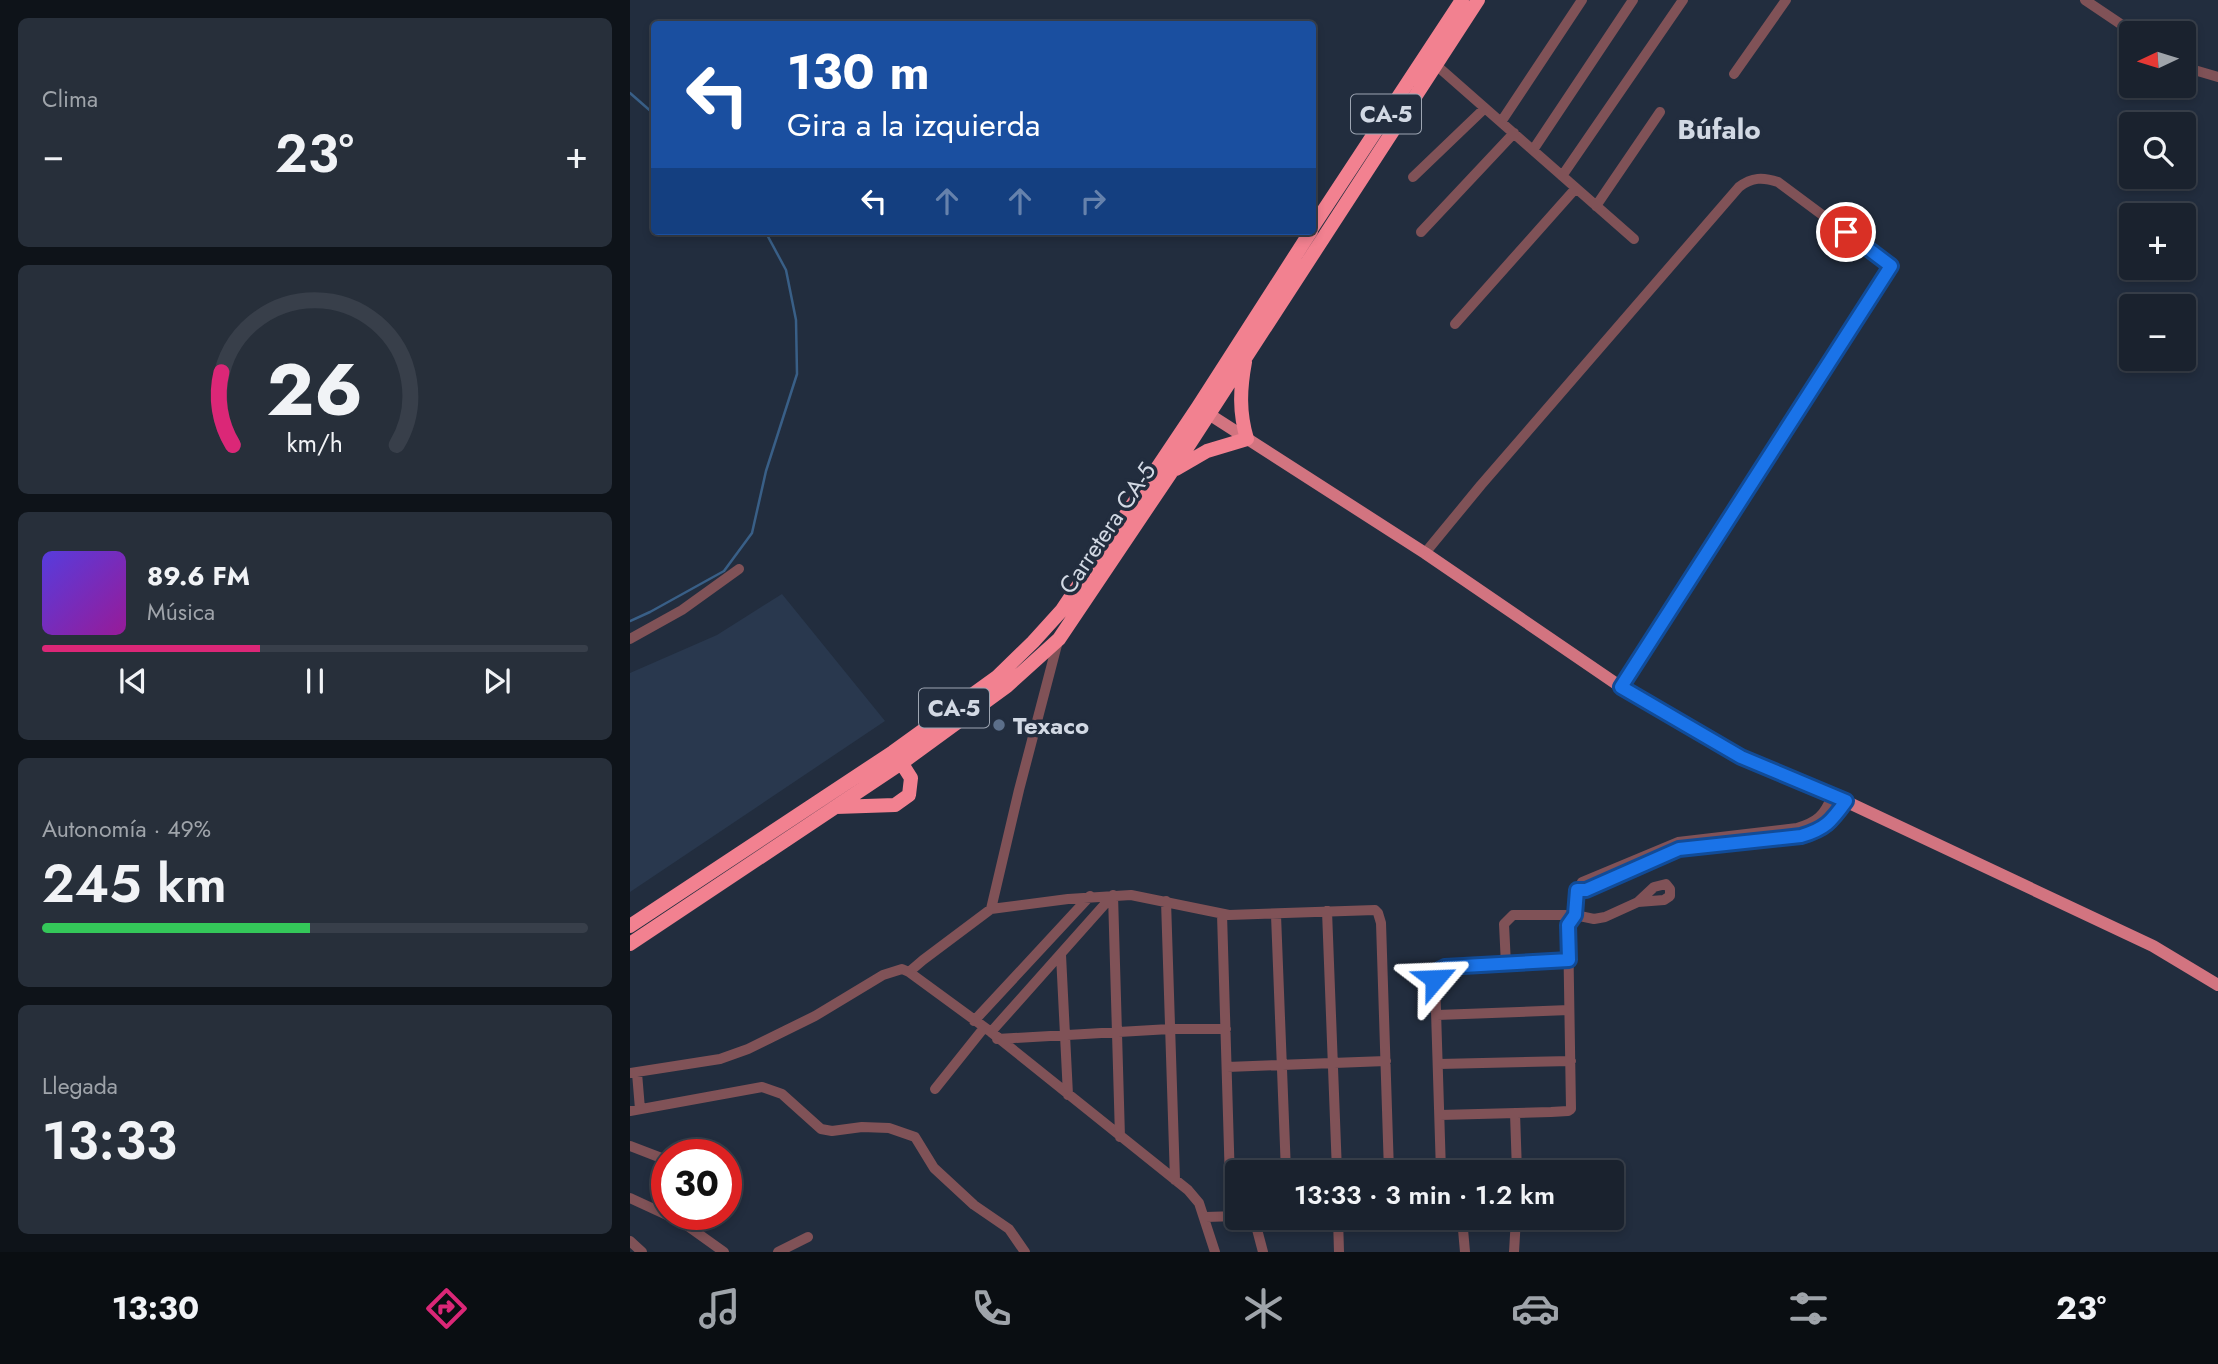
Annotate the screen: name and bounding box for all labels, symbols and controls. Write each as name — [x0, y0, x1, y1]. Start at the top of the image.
north arrow — [2119, 21, 2196, 98]
map controls — [2119, 21, 2196, 371]
text: 130 m — [787, 37, 930, 107]
icon: left — [672, 49, 763, 140]
text: Clima — [42, 82, 98, 116]
road number: CA-5 — [1351, 94, 1421, 134]
text: Gira a la izquierda — [787, 102, 1040, 148]
district label: Búfalo — [1677, 109, 1761, 150]
button: search — [2119, 112, 2196, 189]
text: 23° — [275, 116, 354, 192]
text: − — [42, 127, 64, 182]
text: + — [565, 127, 588, 182]
icon: left — [855, 182, 893, 220]
icon: ahead — [928, 182, 966, 220]
icon: ahead — [1001, 182, 1039, 220]
icon: right — [1074, 182, 1112, 220]
pin — [1816, 202, 1876, 262]
button: + — [2119, 203, 2196, 280]
icon: arrive — [1827, 213, 1865, 251]
button: − — [2119, 294, 2196, 371]
text: 26 — [267, 338, 363, 443]
text: km/h — [287, 425, 343, 461]
street label: Carretera CA-5 — [1050, 455, 1164, 601]
text: 89.6 FM — [147, 557, 250, 595]
text: Música — [147, 595, 215, 629]
icon: previous — [114, 662, 152, 700]
icon: pause — [296, 662, 334, 700]
icon: next — [478, 662, 516, 700]
road number: CA-5 — [919, 688, 989, 728]
place label: Texaco — [1013, 708, 1089, 743]
marker: Texaco — [991, 717, 1007, 733]
text: Autonomía · 49% — [42, 812, 211, 846]
text: 245 km — [42, 846, 227, 922]
position arrow — [1398, 942, 1472, 1016]
text: Llegada — [42, 1069, 118, 1103]
text: 13:33 — [42, 1103, 177, 1179]
speed limit sign: 30 — [651, 1139, 742, 1230]
text: 13:33 · 3 min · 1.2 km — [1294, 1176, 1555, 1214]
icon: directions — [422, 1284, 471, 1333]
icon: music — [695, 1284, 744, 1333]
icon: phone — [967, 1284, 1016, 1333]
icon: climate — [1239, 1284, 1288, 1333]
icon: car — [1511, 1284, 1560, 1333]
icon: filters — [1784, 1284, 1833, 1333]
text: 13:30 — [112, 1285, 199, 1331]
text: 23° — [2056, 1285, 2106, 1331]

